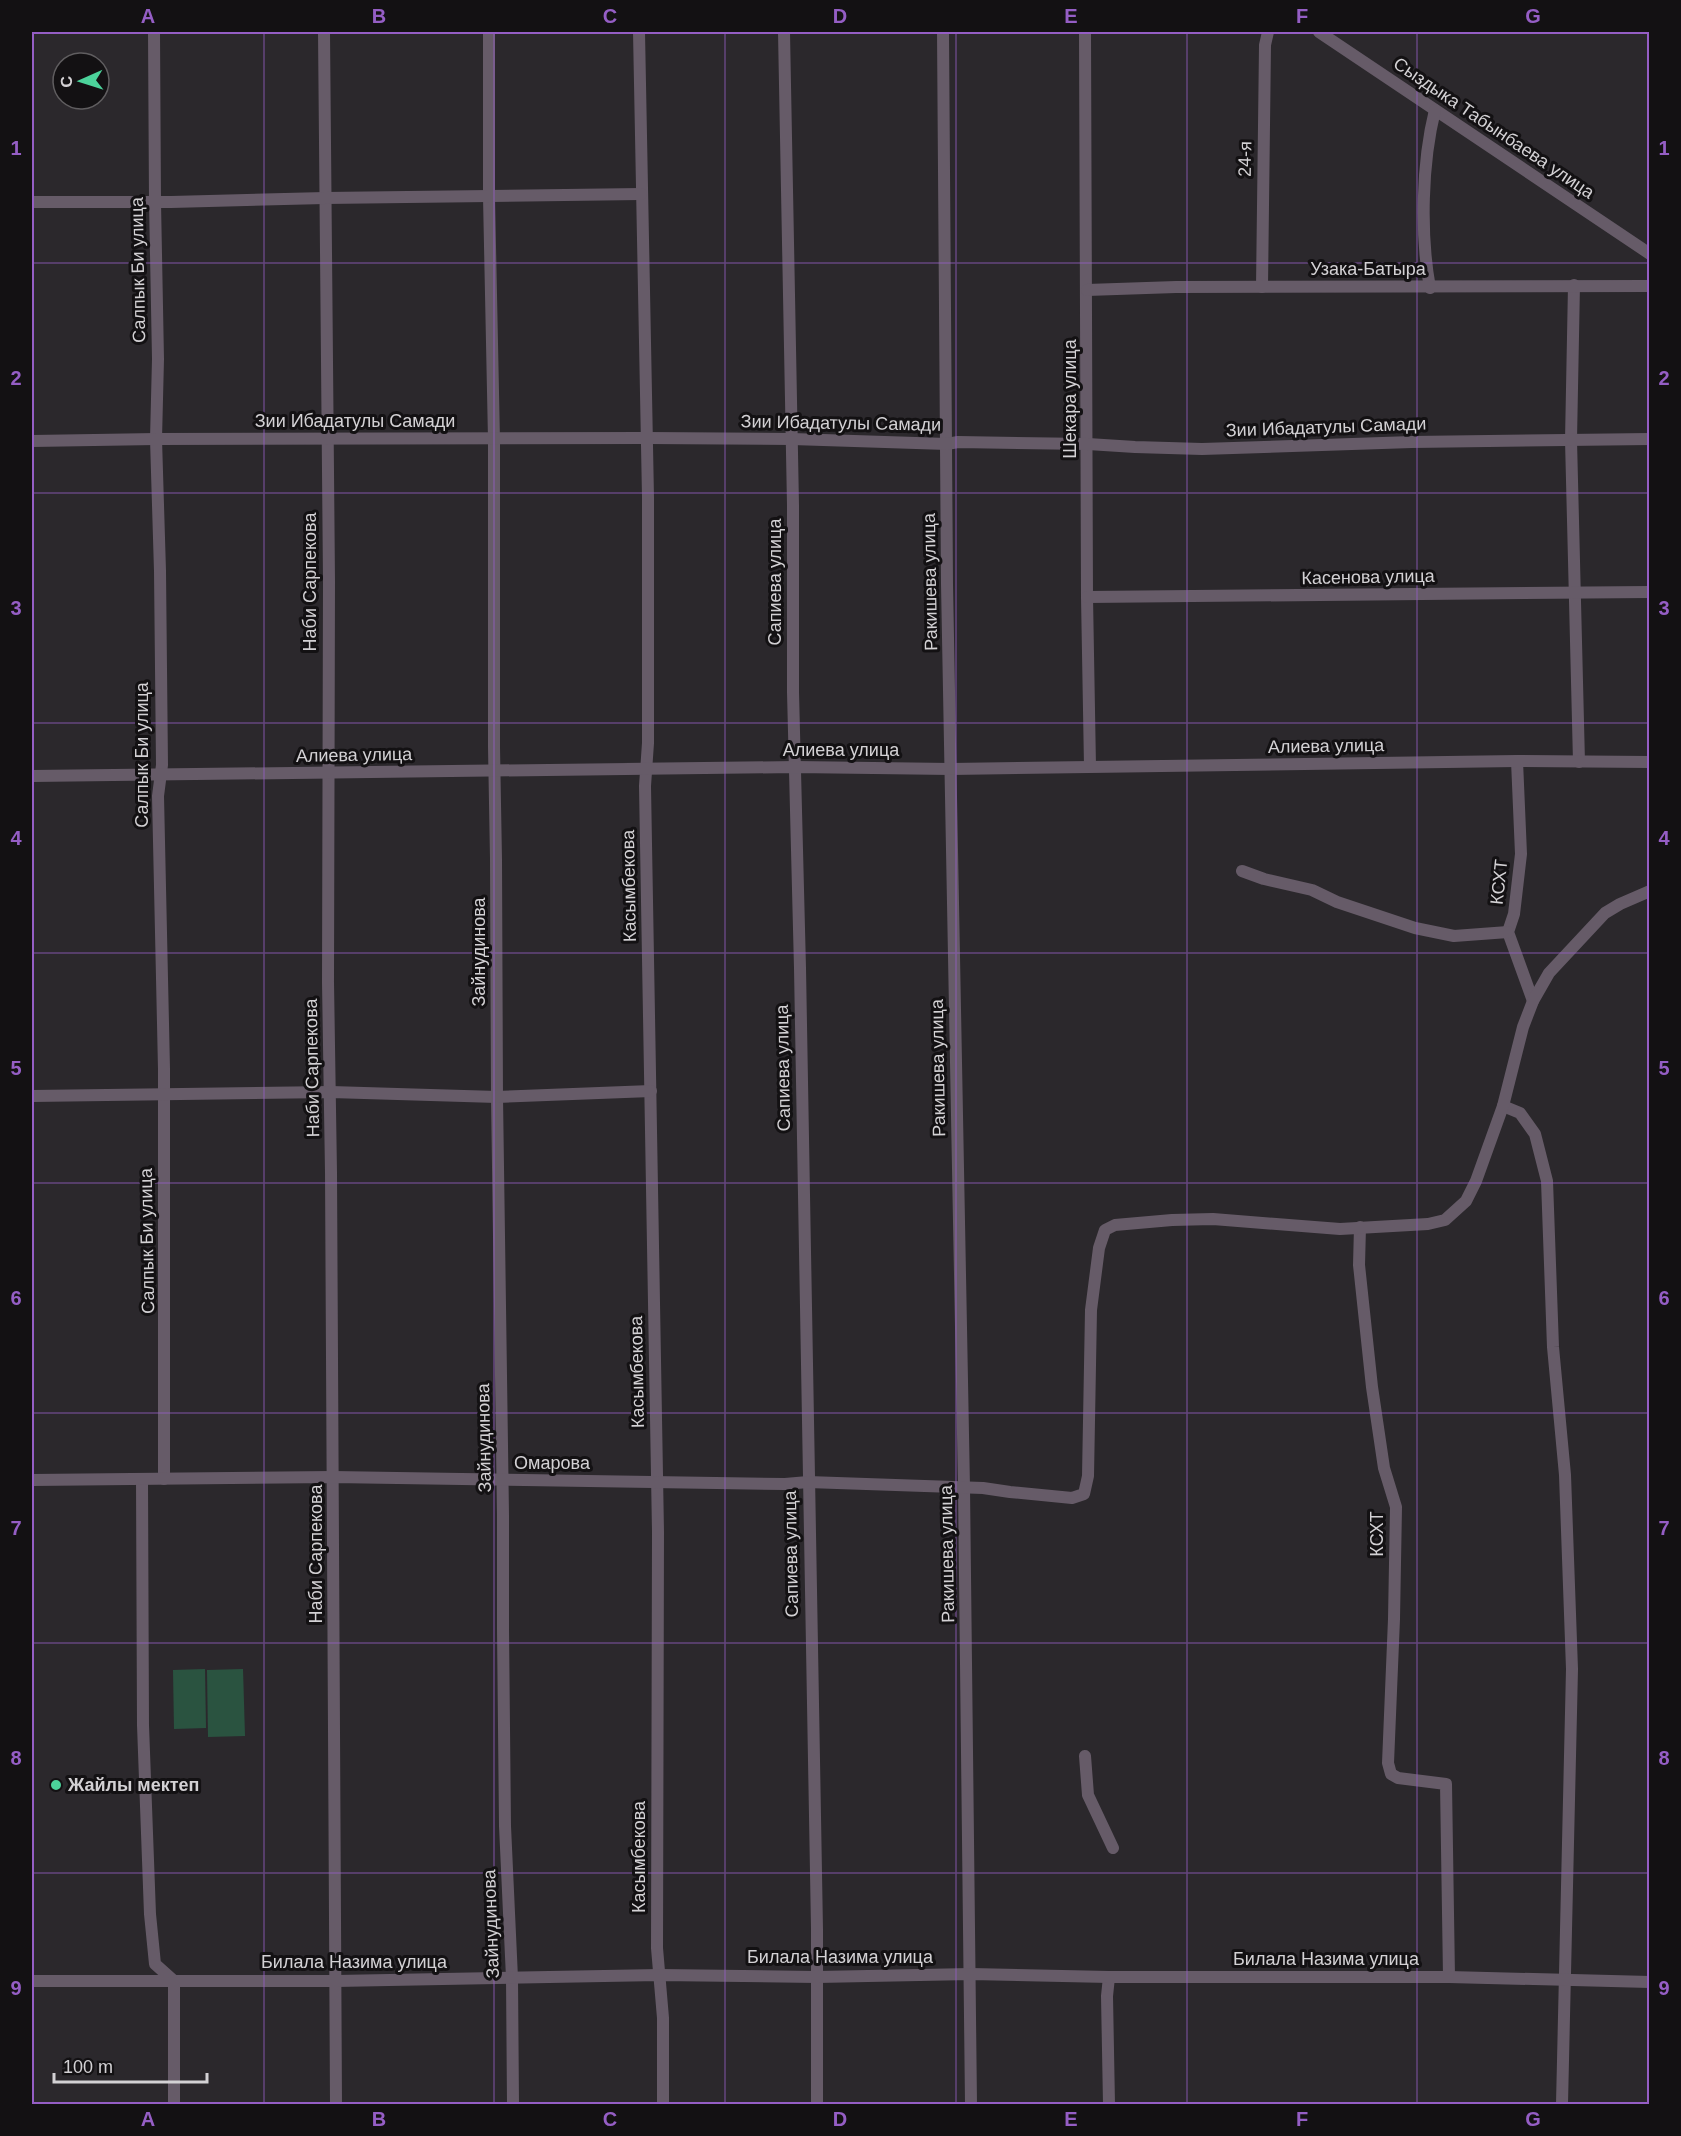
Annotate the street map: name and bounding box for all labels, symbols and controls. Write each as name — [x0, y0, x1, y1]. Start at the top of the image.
text: A — [141, 5, 155, 27]
text: B — [372, 5, 386, 27]
text: C — [603, 5, 617, 27]
text: D — [833, 5, 847, 27]
text: E — [1064, 5, 1078, 27]
text: F — [1296, 5, 1308, 27]
text: G — [1525, 5, 1541, 27]
north arrow — [51, 51, 111, 111]
street label: Сыздыка Табынбаева улица — [1390, 53, 1599, 203]
text: С — [58, 75, 75, 88]
text: 1 — [10, 137, 22, 159]
text: 1 — [1658, 137, 1670, 159]
street label: 24-я — [1235, 141, 1255, 177]
street label: Салпык Би улица — [127, 196, 149, 343]
street label: Узака-Батыра — [1310, 259, 1427, 279]
street label: Шекара улица — [1060, 338, 1080, 459]
text: 2 — [10, 367, 22, 389]
text: 2 — [1658, 367, 1670, 389]
street label: Зии Ибадатулы Самади — [255, 411, 455, 431]
street label: Зии Ибадатулы Самади — [741, 411, 941, 435]
street label: Зии Ибадатулы Самади — [1225, 414, 1427, 440]
street label: Наби Сарпекова — [300, 512, 320, 651]
street label: Ракишева улица — [919, 512, 941, 651]
street label: Сапиева улица — [765, 518, 785, 645]
street label: Касенова улица — [1301, 566, 1436, 588]
text: 3 — [10, 597, 22, 619]
text: 3 — [1658, 597, 1670, 619]
street label: Салпык Би улица — [132, 681, 152, 828]
street label: Алиева улица — [1268, 735, 1385, 757]
street label: Алиева улица — [783, 740, 900, 760]
street label: Алиева улица — [296, 744, 413, 766]
text: 4 — [10, 827, 22, 849]
text: 4 — [1658, 827, 1670, 849]
street label: Касымбекова — [618, 829, 640, 942]
street label: КСХТ — [1487, 858, 1511, 906]
street label: Зайнудинова — [469, 896, 489, 1007]
street label: Наби Сарпекова — [301, 997, 323, 1138]
street label: Ракишева улица — [927, 998, 949, 1137]
street label: Сапиева улица — [772, 1003, 794, 1132]
text: 5 — [10, 1057, 22, 1079]
text: 5 — [1658, 1057, 1670, 1079]
street label: Салпык Би улица — [136, 1167, 158, 1314]
text: 6 — [10, 1287, 22, 1309]
text: 6 — [1658, 1287, 1670, 1309]
street label: Касымбекова — [626, 1315, 648, 1428]
street label: Зайнудинова — [473, 1382, 495, 1493]
street label: Омарова — [514, 1453, 591, 1473]
street label: Наби Сарпекова — [306, 1484, 326, 1623]
street label: Ракишева улица — [936, 1484, 958, 1623]
street label: Сапиева улица — [780, 1489, 802, 1618]
street label: КСХТ — [1367, 1511, 1387, 1557]
text: 7 — [10, 1517, 22, 1539]
text: 7 — [1658, 1517, 1670, 1539]
text: 8 — [10, 1747, 22, 1769]
text: 8 — [1658, 1747, 1670, 1769]
place label: Жайлы мектеп — [67, 1775, 199, 1795]
marker: Жайлы мектеп — [49, 1778, 63, 1792]
street label: Касымбекова — [629, 1800, 649, 1913]
street label: Зайнудинова — [479, 1868, 503, 1979]
street label: Билала Назима улица — [747, 1947, 934, 1967]
street label: Билала Назима улица — [1233, 1949, 1420, 1969]
street label: Билала Назима улица — [261, 1952, 448, 1972]
text: 9 — [10, 1977, 22, 1999]
text: 9 — [1658, 1977, 1670, 1999]
scale bar — [54, 2046, 207, 2084]
text: 100 m — [63, 2057, 113, 2077]
text: A — [141, 2108, 155, 2130]
text: B — [372, 2108, 386, 2130]
text: C — [603, 2108, 617, 2130]
text: D — [833, 2108, 847, 2130]
text: E — [1064, 2108, 1078, 2130]
text: F — [1296, 2108, 1308, 2130]
text: G — [1525, 2108, 1541, 2130]

